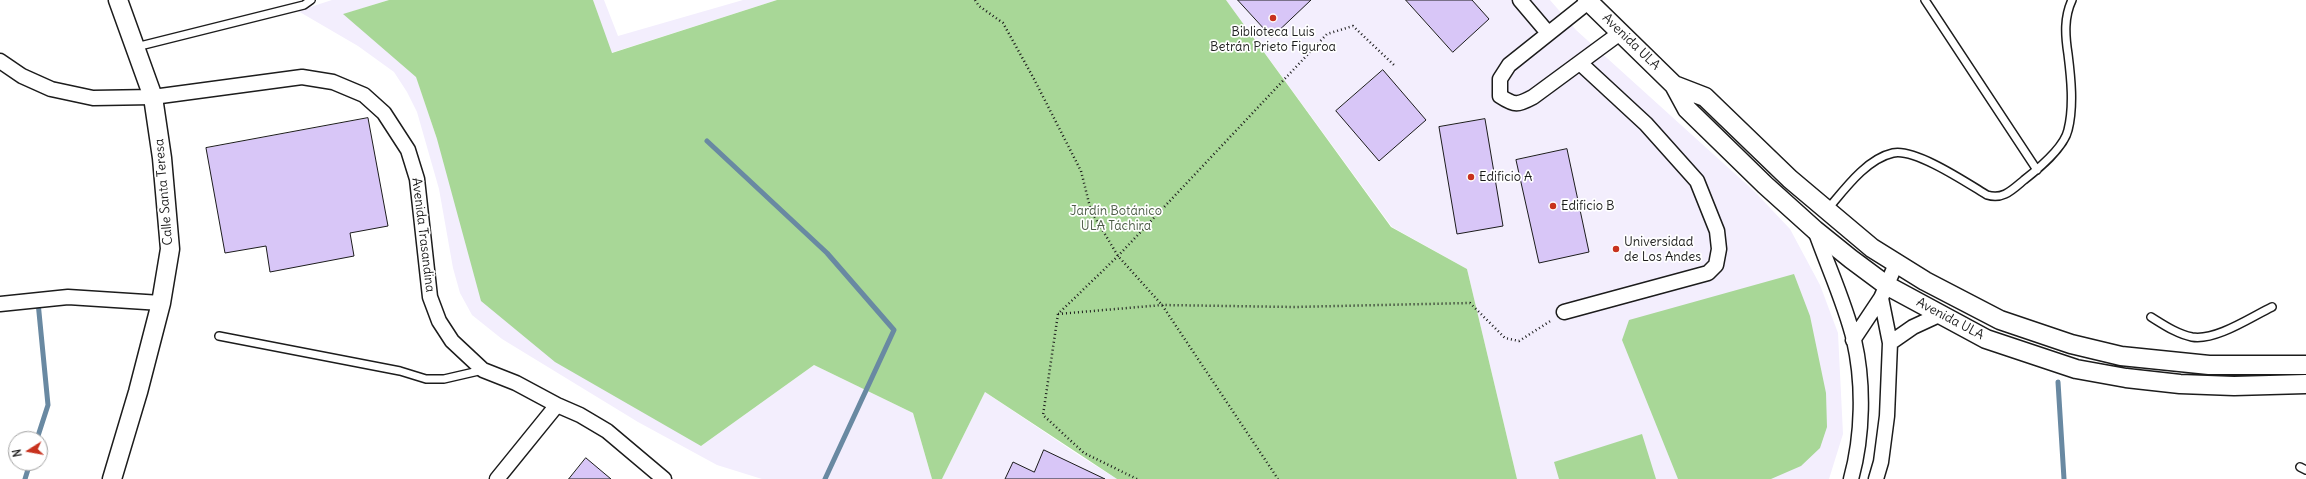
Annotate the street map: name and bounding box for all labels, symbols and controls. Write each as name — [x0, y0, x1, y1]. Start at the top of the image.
street label: Avenida ULA — [1599, 11, 1663, 73]
marker: Biblioteca Luis Betrán Prieto Figuroa — [1268, 13, 1278, 23]
place label: Biblioteca Luis Betrán Prieto Figuroa — [1210, 24, 1336, 55]
street label: Calle Santa Teresa — [152, 138, 176, 246]
place label: Edificio A — [1479, 169, 1532, 185]
marker: Edificio A — [1466, 172, 1476, 182]
street label: Avenida Trasandina — [408, 177, 438, 293]
place label: Edificio B — [1561, 198, 1615, 214]
marker: Edificio B — [1548, 201, 1558, 211]
park label: Jardín Botánico ULA Táchira — [1070, 203, 1162, 234]
place label: Universidad de Los Andes — [1624, 234, 1701, 265]
marker: Universidad de Los Andes — [1611, 244, 1621, 254]
street label: Avenida ULA — [1913, 295, 1987, 343]
north arrow — [8, 431, 48, 471]
text: N — [10, 448, 25, 458]

